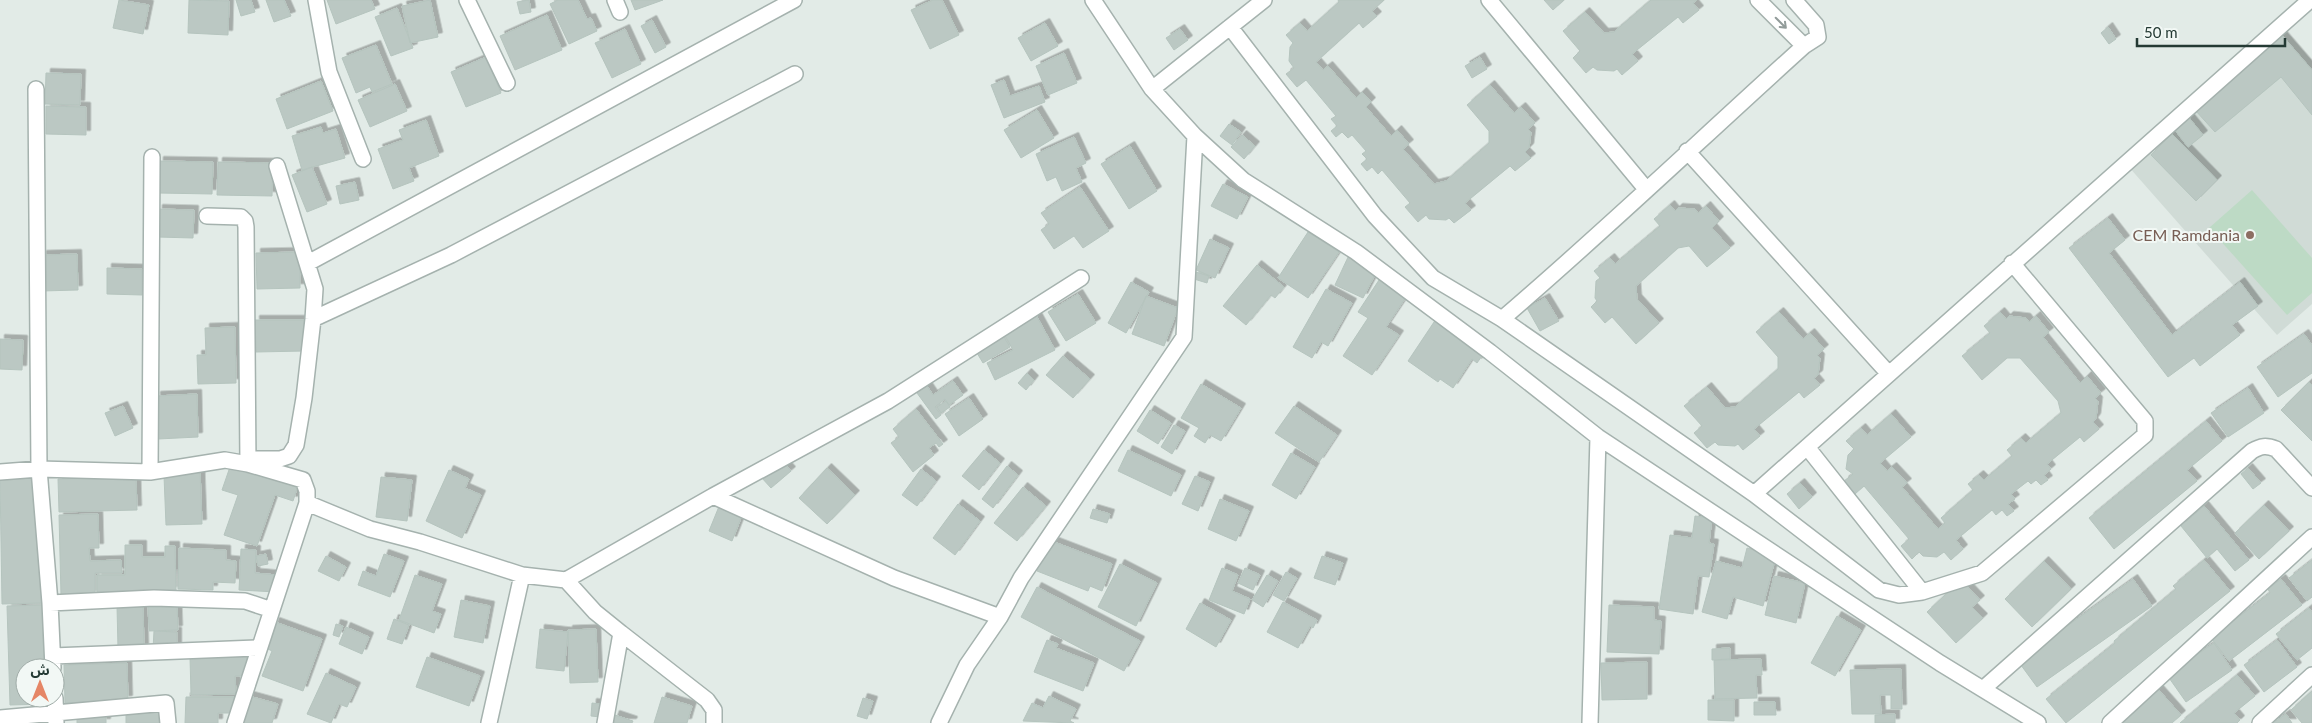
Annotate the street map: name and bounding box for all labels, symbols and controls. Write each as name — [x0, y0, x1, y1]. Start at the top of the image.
scale bar — [2137, 15, 2284, 47]
one-way arrow — [1775, 17, 1787, 29]
text: 50 m — [2144, 23, 2178, 41]
place label: CEM Ramdania — [2132, 225, 2240, 244]
marker: CEM Ramdania — [2244, 229, 2256, 241]
north arrow — [15, 658, 65, 708]
text: ش — [30, 661, 50, 678]

